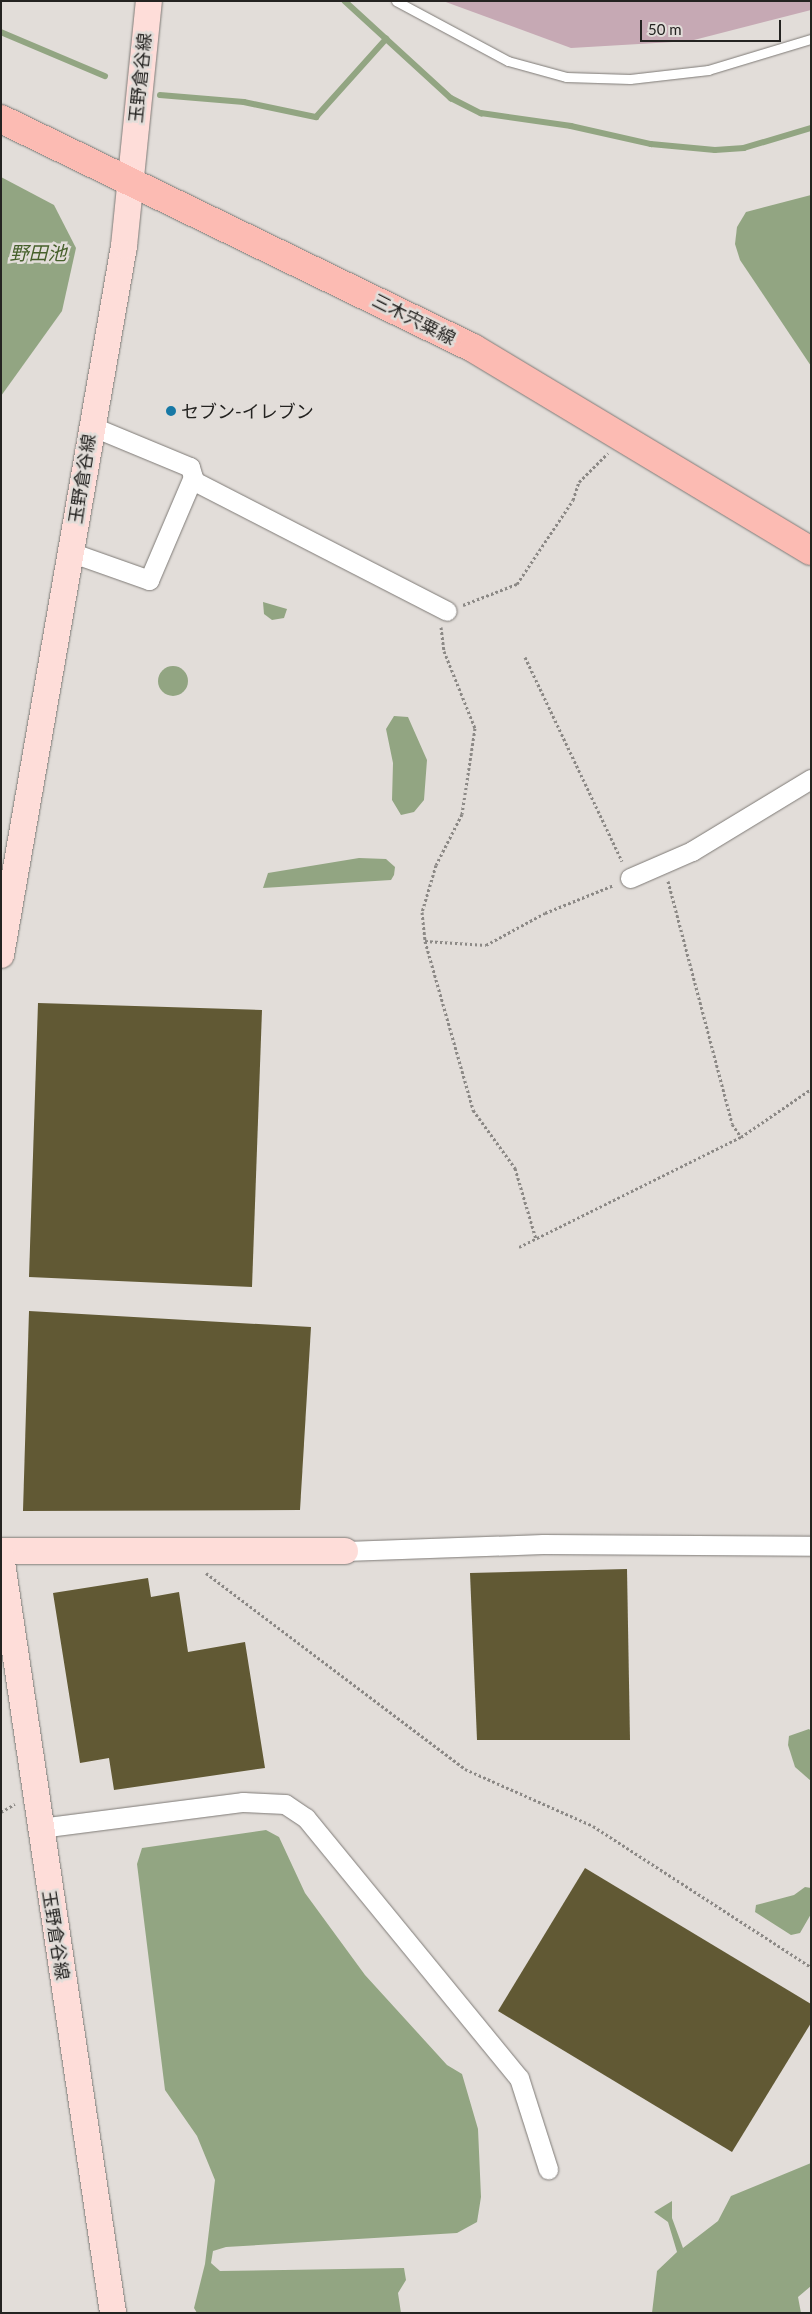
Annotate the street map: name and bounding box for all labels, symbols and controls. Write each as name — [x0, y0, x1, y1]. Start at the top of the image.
scale bar — [642, 10, 783, 42]
text: 50 m — [648, 20, 682, 38]
street label: 玉野倉谷線 — [125, 32, 155, 124]
water label: 野田池 — [10, 242, 66, 264]
street label: 三木宍粟線 — [369, 289, 459, 349]
place label: セブン-イレブン — [181, 400, 314, 422]
marker: セブン-イレブン — [165, 405, 177, 417]
street label: 玉野倉谷線 — [64, 433, 100, 525]
street label: 玉野倉谷線 — [38, 1889, 74, 1981]

